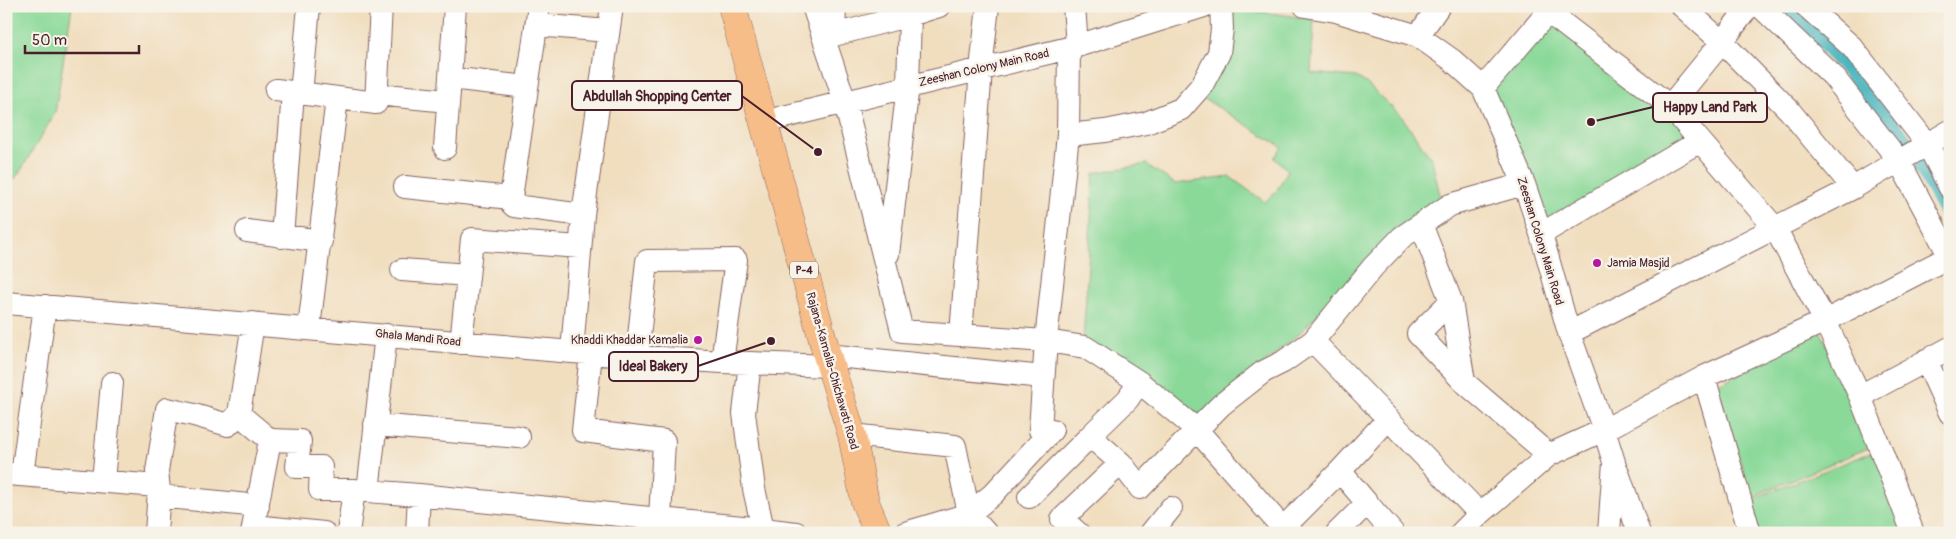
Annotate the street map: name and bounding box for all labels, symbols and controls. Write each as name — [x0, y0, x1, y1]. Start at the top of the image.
scale bar — [25, 22, 139, 54]
text: 50 m — [32, 31, 67, 50]
street label: Zeeshan Colony Main Road — [917, 46, 1051, 90]
callout: Abdullah Shopping Center — [572, 81, 742, 110]
text: Abdullah Shopping Center — [582, 88, 733, 105]
callout: Happy Land Park — [1653, 93, 1767, 122]
text: Happy Land Park — [1663, 99, 1757, 116]
street label: Zeeshan Colony Main Road — [1513, 175, 1567, 307]
place label: Jamia Masjid — [1607, 256, 1670, 271]
marker: Jamia Masjid — [1591, 257, 1603, 269]
road number: P-4 — [790, 262, 818, 278]
street label: Rajana-Kamalia-Chichawati Road — [802, 291, 862, 452]
street label: Ghala Mandi Road — [374, 326, 462, 350]
place label: Khaddi Khaddar Kamalia — [571, 333, 688, 348]
marker: Khaddi Khaddar Kamalia — [692, 334, 704, 346]
callout: Ideal Bakery — [609, 352, 698, 381]
text: Ideal Bakery — [619, 358, 687, 375]

